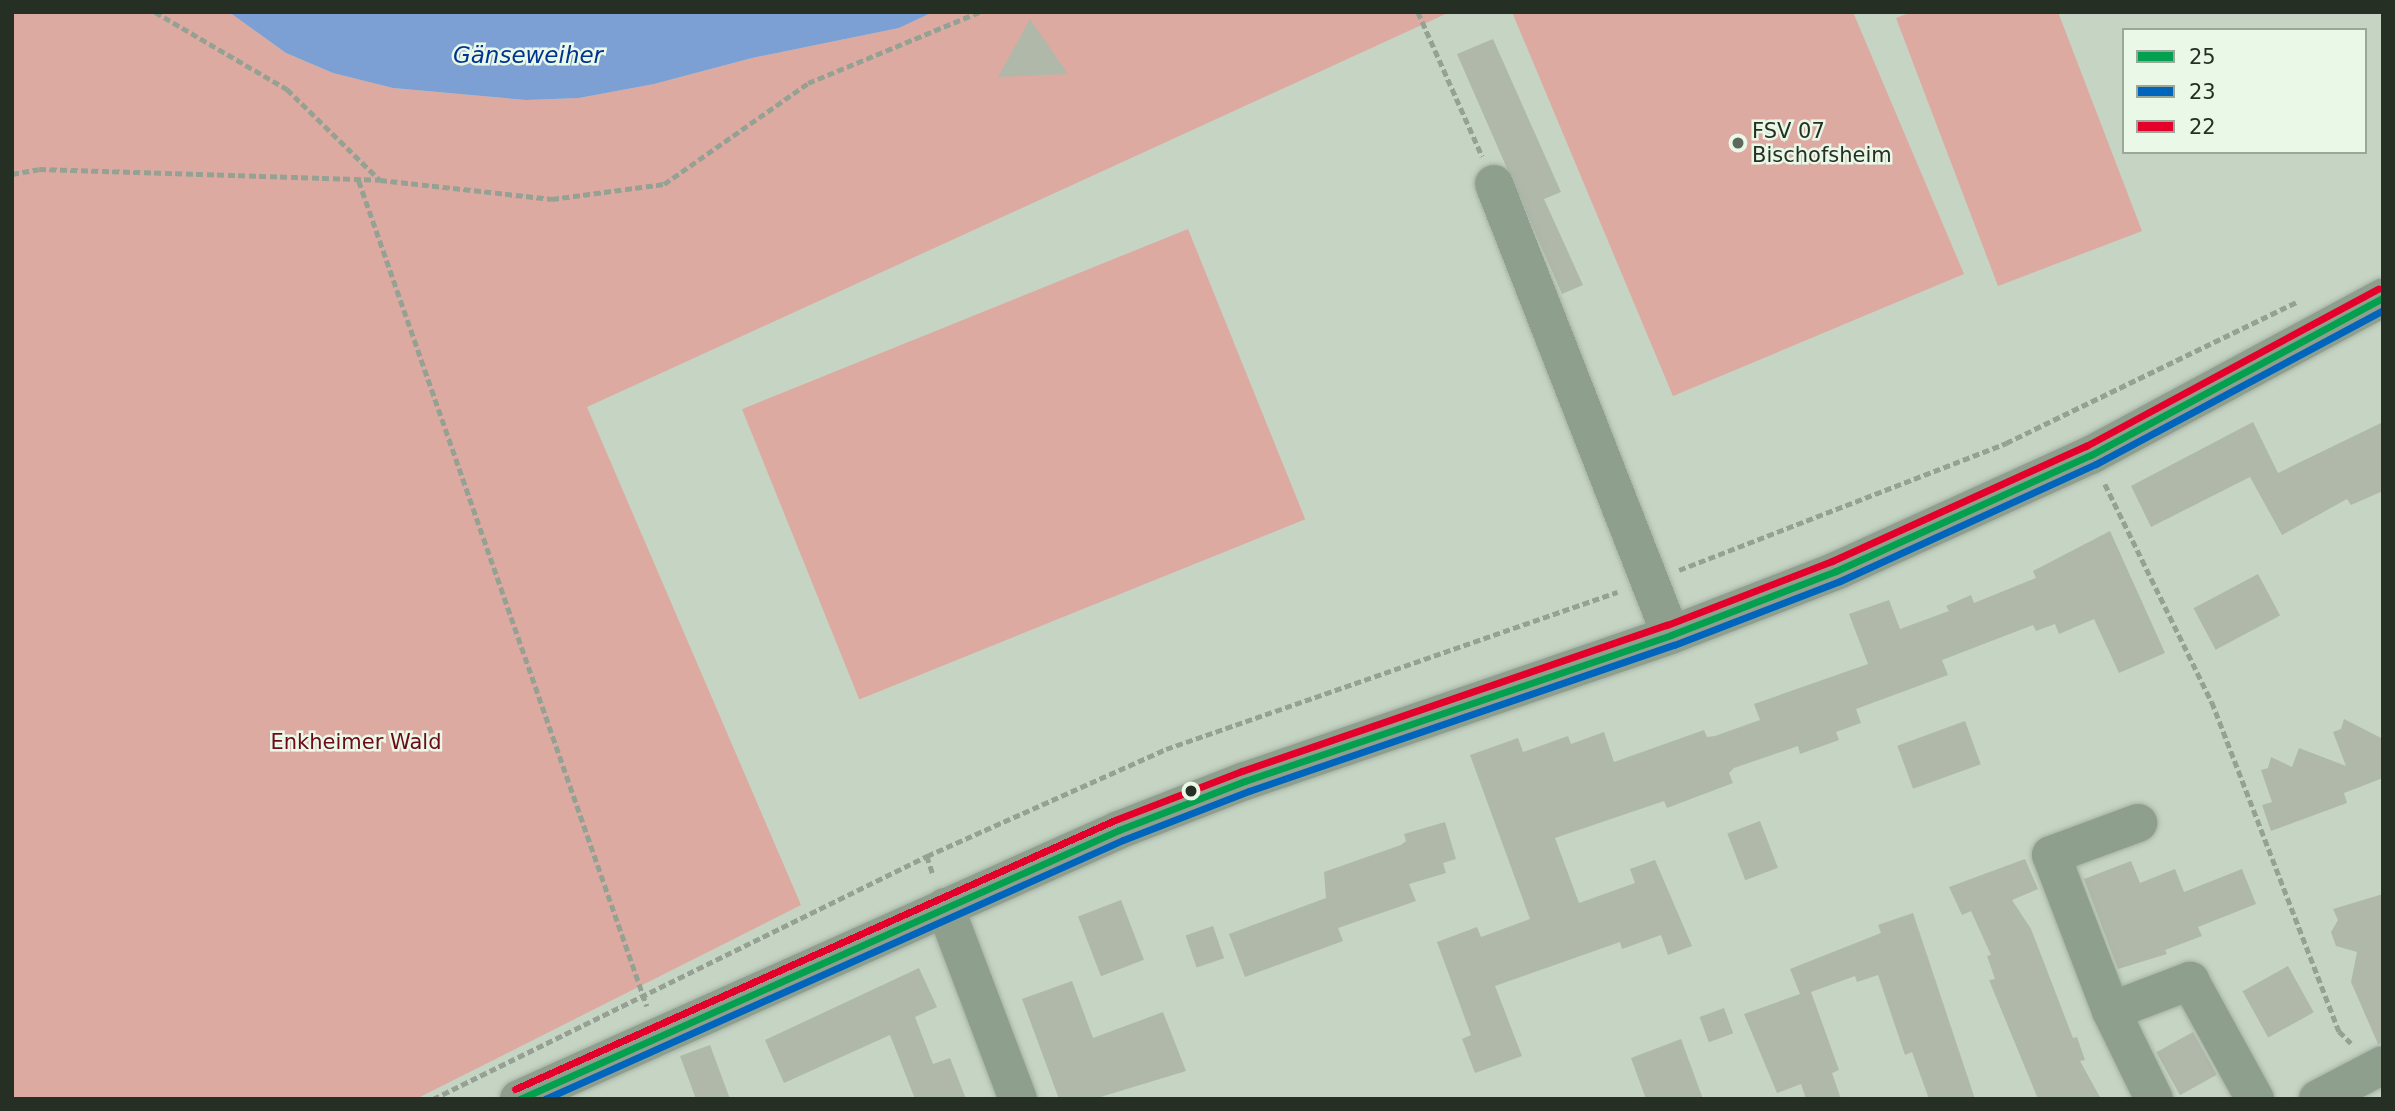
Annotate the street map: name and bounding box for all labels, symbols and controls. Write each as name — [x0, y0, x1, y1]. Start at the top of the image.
legend — [2122, 28, 2367, 154]
water label: Gänseweiher — [453, 41, 603, 69]
text: 25 — [2189, 45, 2216, 69]
text: 23 — [2189, 80, 2216, 104]
text: 22 — [2189, 115, 2216, 139]
place label: FSV 07 Bischofsheim — [1752, 118, 1892, 168]
marker: FSV 07 Bischofsheim — [1730, 135, 1746, 151]
park label: Enkheimer Wald — [271, 729, 441, 755]
unlabelled marker — [1184, 784, 1198, 798]

